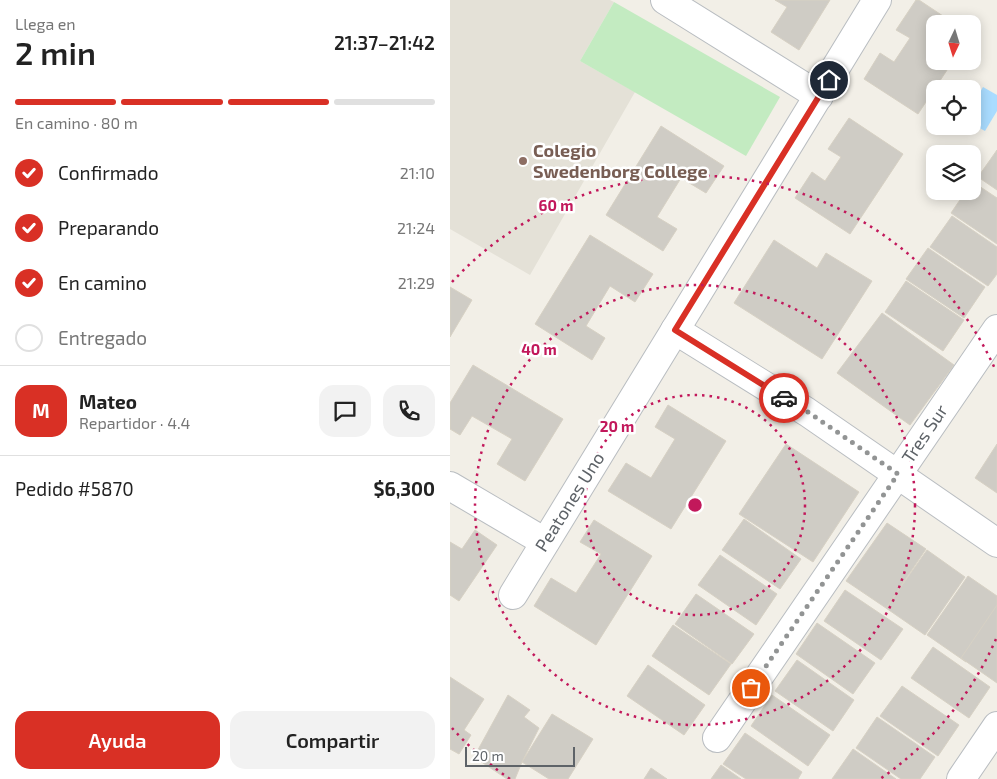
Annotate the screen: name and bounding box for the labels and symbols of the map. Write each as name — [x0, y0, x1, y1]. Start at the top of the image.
north arrow — [926, 15, 981, 70]
pin — [808, 59, 850, 101]
place label: Colegio Swedenborg College — [533, 139, 708, 182]
marker: Colegio Swedenborg College — [517, 155, 529, 167]
text: 60 m — [539, 196, 573, 214]
text: 40 m — [521, 340, 557, 358]
courier — [759, 373, 809, 423]
street label: Tres Sur — [897, 400, 952, 467]
text: 20 m — [600, 417, 634, 435]
street label: Peatones Uno — [530, 448, 608, 555]
centre of rings — [686, 496, 704, 514]
pin — [730, 667, 772, 709]
scale bar — [465, 744, 575, 767]

